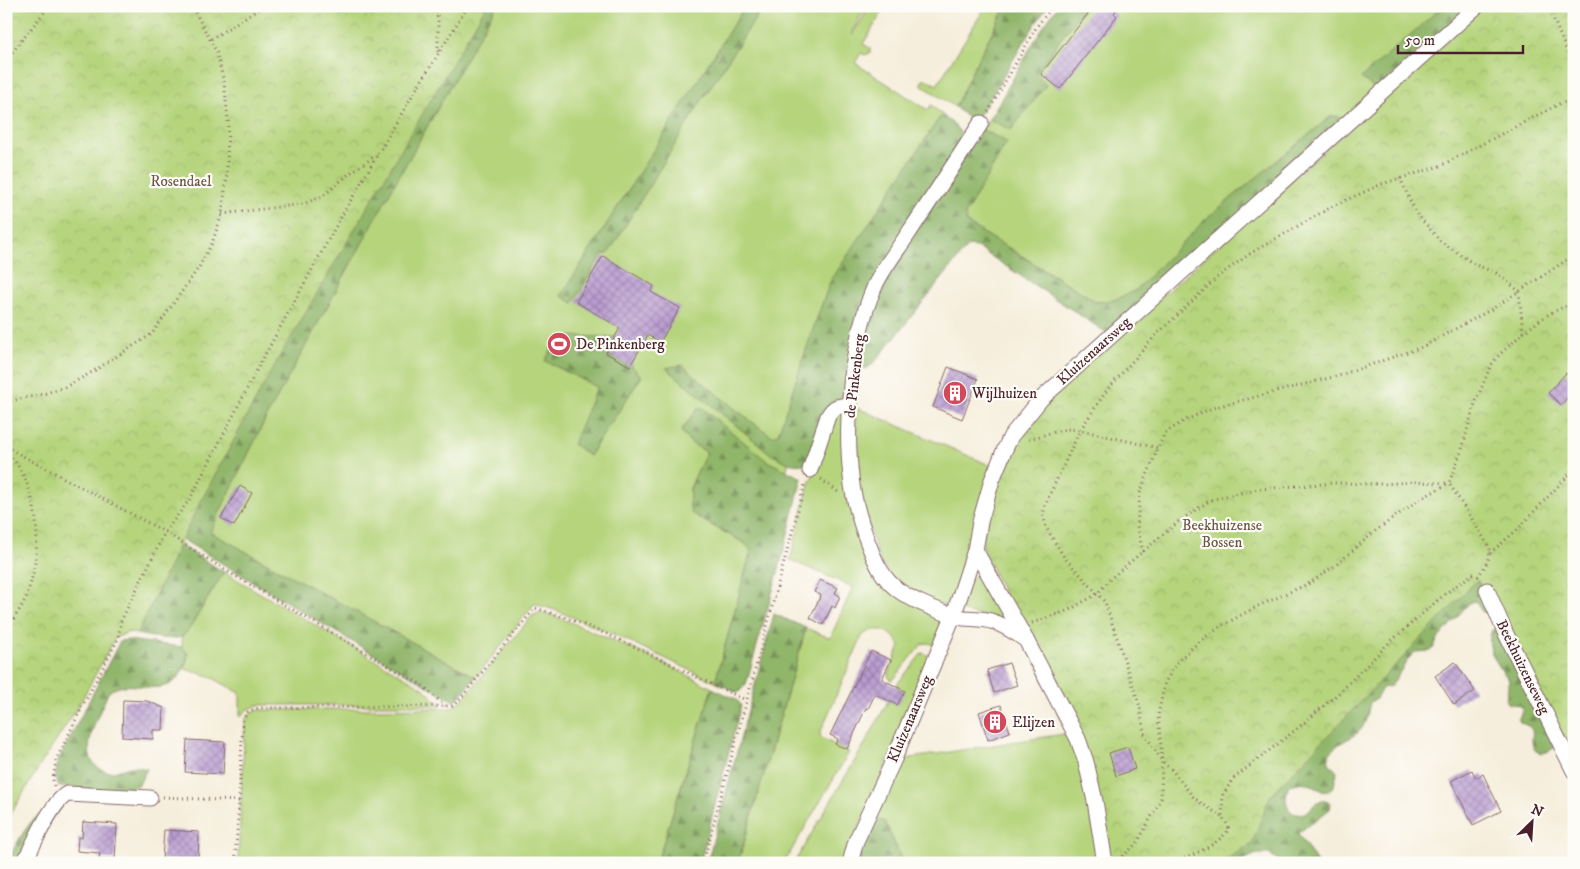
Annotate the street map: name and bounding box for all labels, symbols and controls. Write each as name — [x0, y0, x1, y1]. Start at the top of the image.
scale bar — [1398, 22, 1522, 54]
text: 50 m — [1405, 31, 1435, 50]
park label: Rosendael — [151, 172, 212, 191]
street label: Kluizenaarsweg — [1053, 312, 1135, 389]
sports icon: De Pinkenberg — [546, 331, 572, 357]
street label: de Pinkenberg — [840, 332, 870, 419]
place label: De Pinkenberg — [576, 335, 665, 354]
building icon: Wijlhuizen — [942, 380, 968, 406]
place label: Wijlhuizen — [971, 384, 1037, 403]
park label: Beekhuizense Bossen — [1182, 516, 1262, 552]
street label: Beekhuizenseweg — [1492, 617, 1554, 718]
street label: Kluizenaarsweg — [883, 672, 937, 766]
building icon: Elijzen — [982, 709, 1008, 735]
place label: Elijzen — [1012, 713, 1055, 732]
north arrow — [1508, 796, 1558, 846]
text: N — [1528, 801, 1547, 822]

